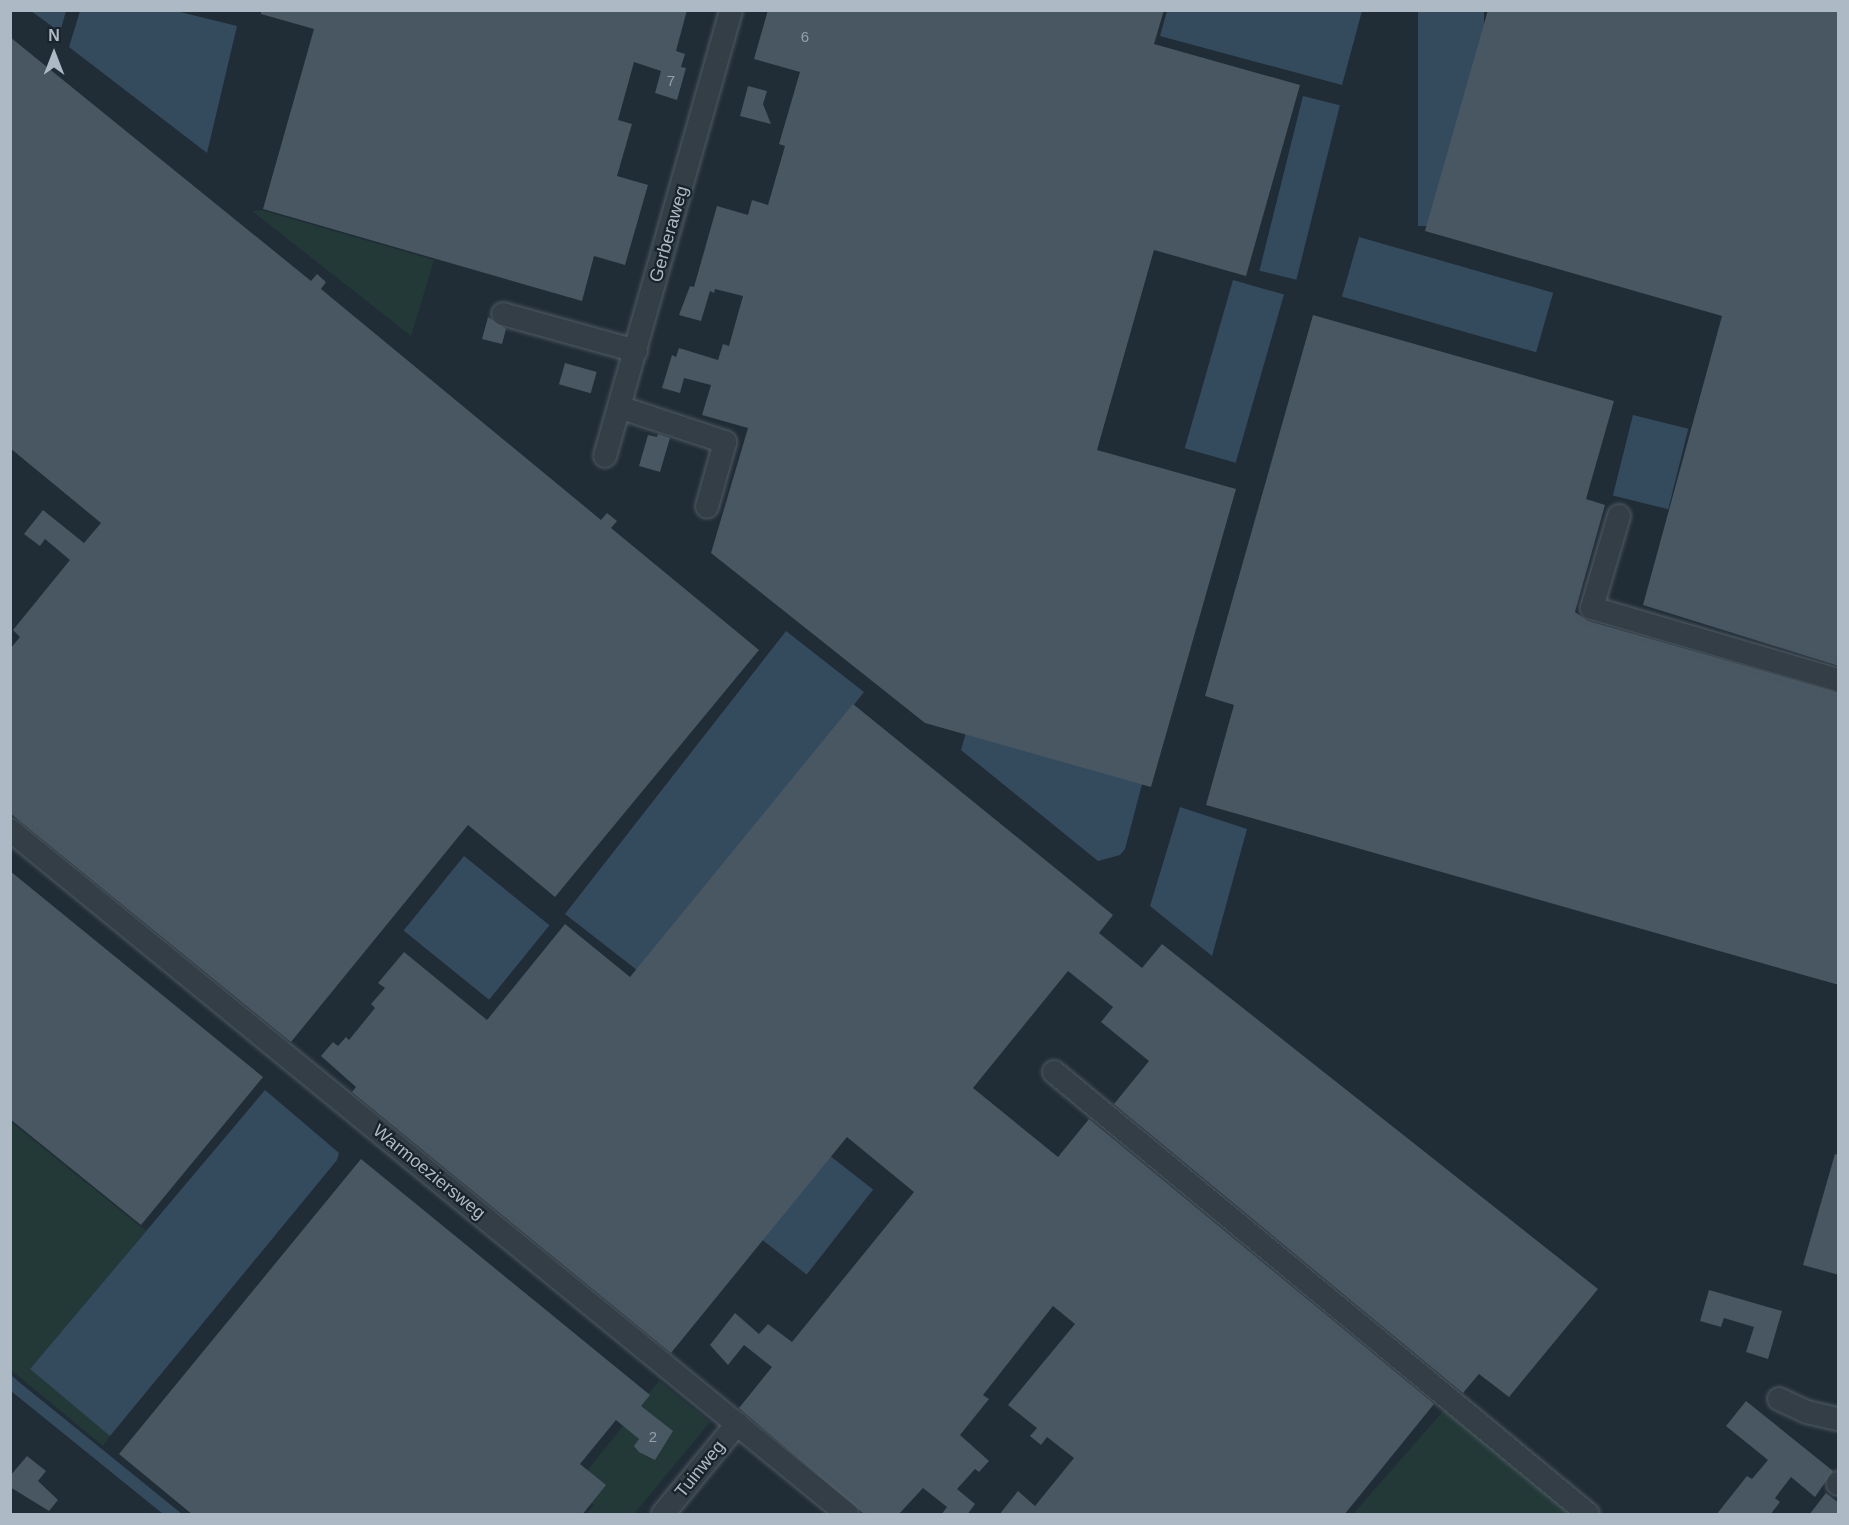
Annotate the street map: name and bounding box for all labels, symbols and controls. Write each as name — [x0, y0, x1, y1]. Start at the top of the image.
north arrow — [24, 24, 84, 84]
text: N — [48, 27, 60, 44]
house number: 6 — [801, 28, 809, 46]
house number: 7 — [667, 72, 675, 90]
street label: Gerberaweg — [645, 183, 693, 285]
street label: Warmoeziersweg — [368, 1120, 490, 1224]
house number: 2 — [649, 1428, 657, 1446]
street label: Tuinweg — [670, 1436, 730, 1502]

